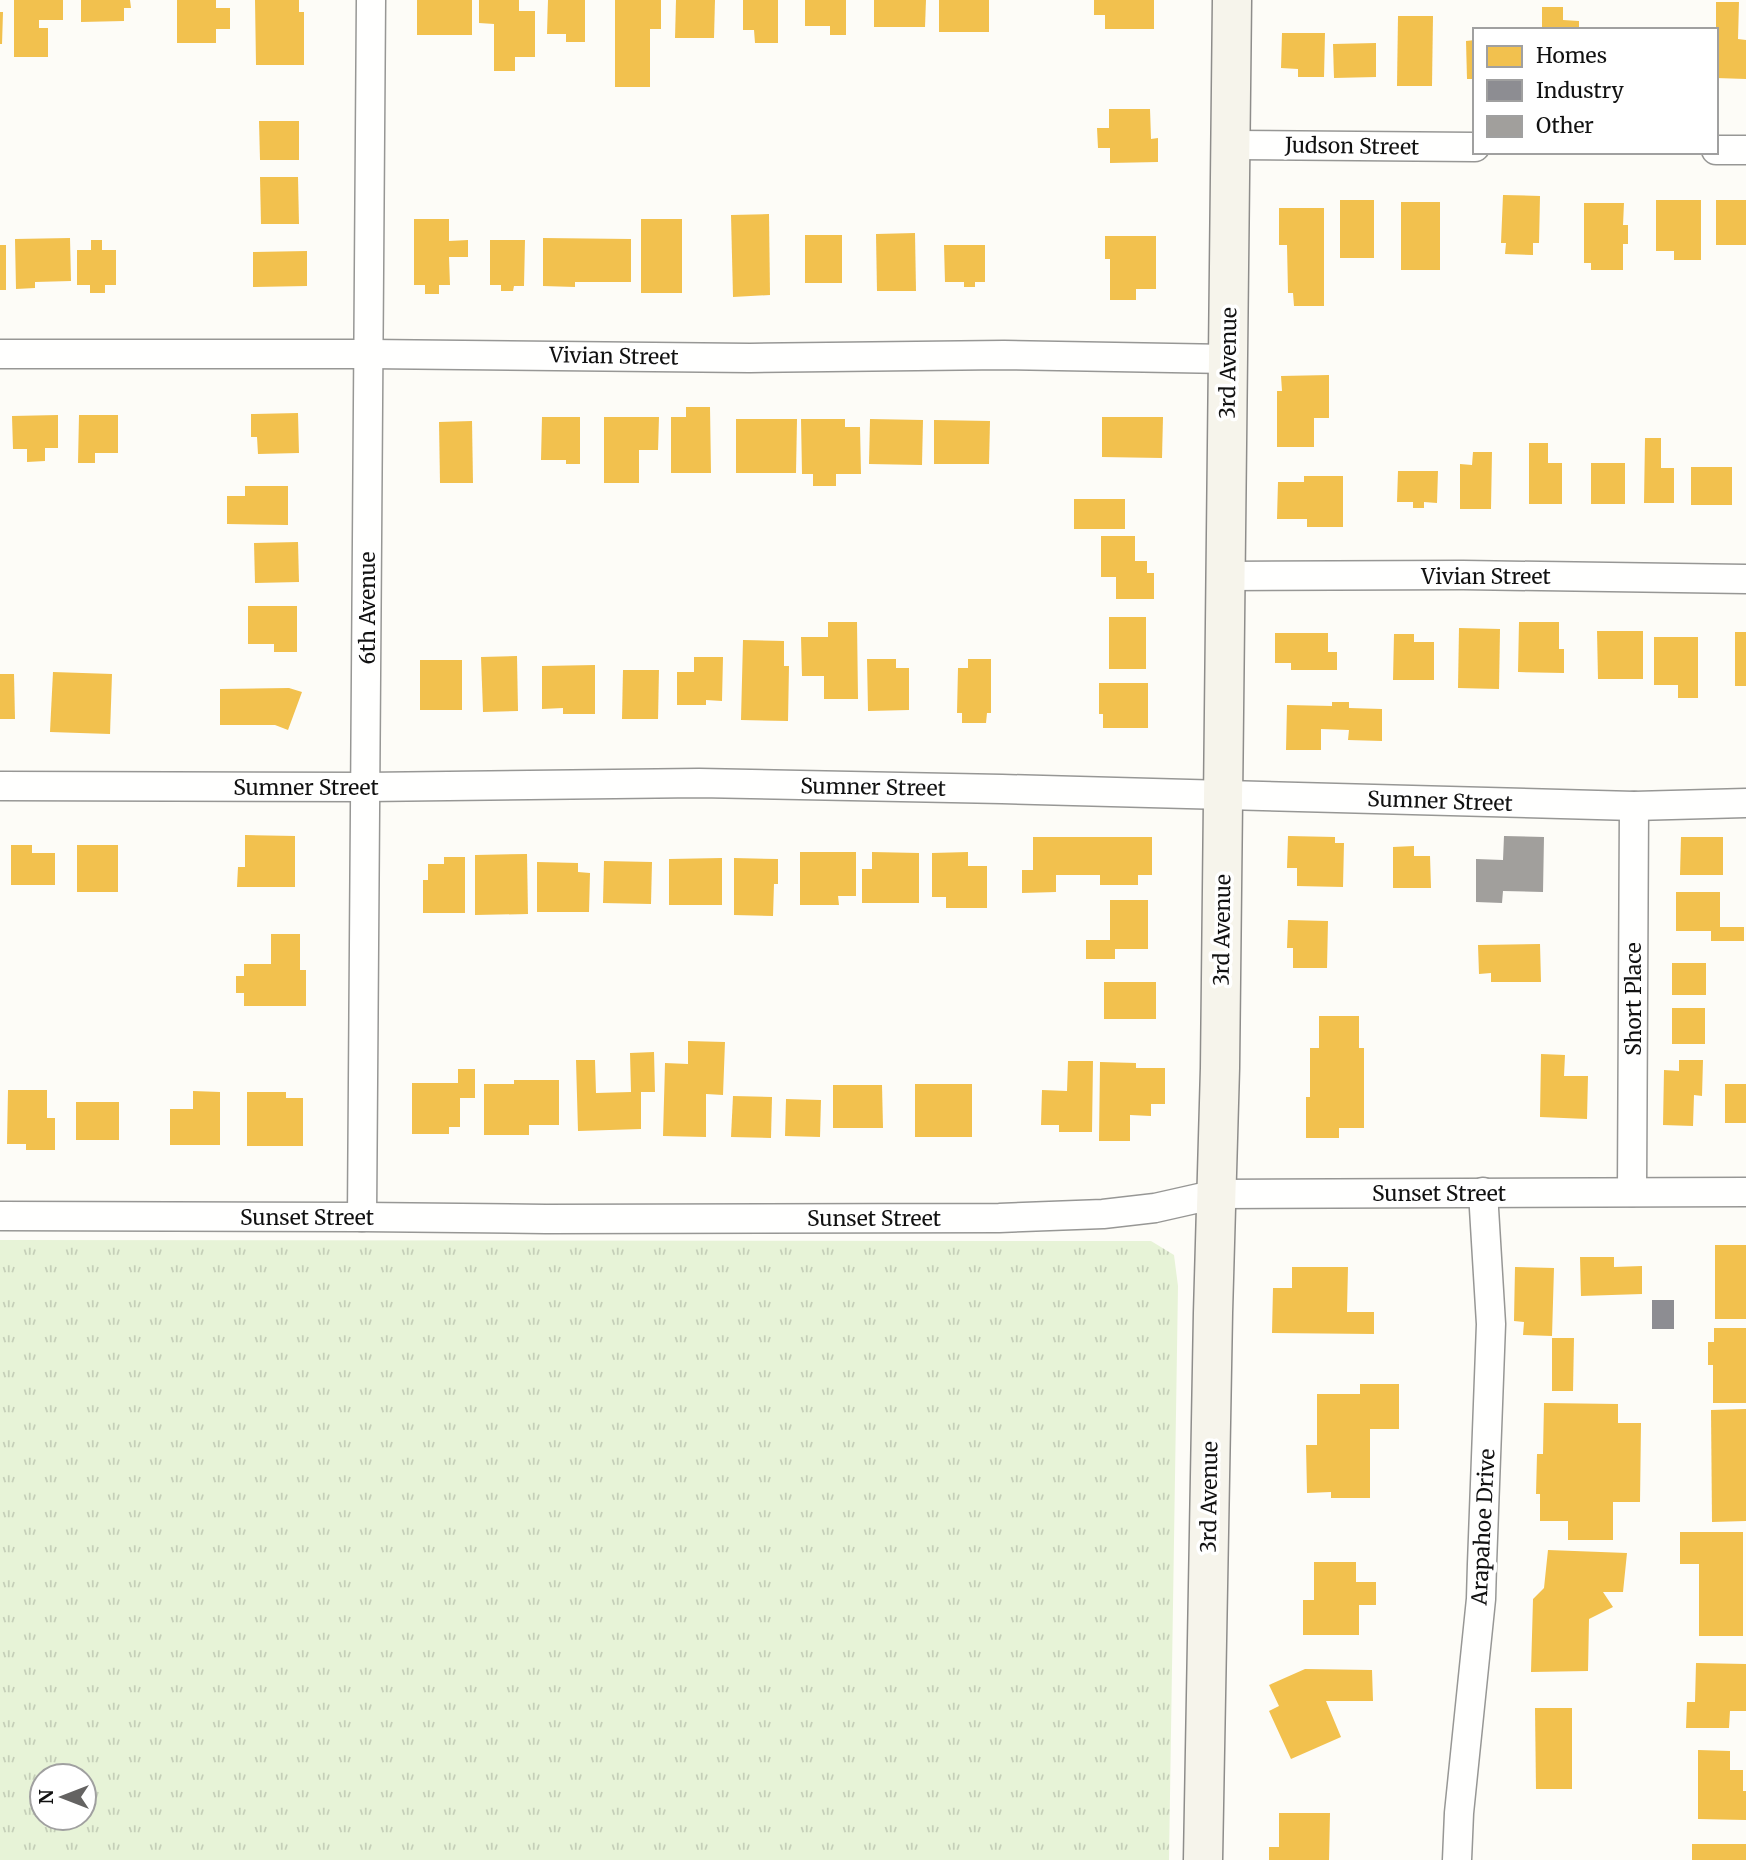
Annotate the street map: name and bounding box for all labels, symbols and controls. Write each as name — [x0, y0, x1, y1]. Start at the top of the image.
legend — [1473, 28, 1718, 154]
text: Homes — [1536, 42, 1607, 69]
text: Industry — [1536, 77, 1625, 104]
text: Other — [1536, 112, 1594, 139]
street label: Judson Street — [1284, 131, 1419, 161]
street label: 3rd Avenue — [1214, 307, 1242, 419]
street label: Vivian Street — [548, 341, 679, 371]
street label: 6th Avenue — [354, 551, 381, 665]
street label: Vivian Street — [1420, 563, 1551, 590]
street label: Sumner Street — [800, 772, 946, 802]
street label: Sumner Street — [233, 774, 379, 801]
street label: Sumner Street — [1367, 785, 1513, 817]
street label: 3rd Avenue — [1208, 874, 1236, 986]
street label: Short Place — [1620, 942, 1647, 1056]
street label: Sunset Street — [1372, 1180, 1506, 1207]
street label: Sunset Street — [240, 1204, 374, 1231]
street label: Sunset Street — [807, 1205, 941, 1232]
street label: 3rd Avenue — [1195, 1441, 1223, 1553]
street label: Arapahoe Drive — [1465, 1448, 1501, 1607]
north arrow — [28, 1762, 98, 1832]
text: N — [34, 1789, 58, 1805]

